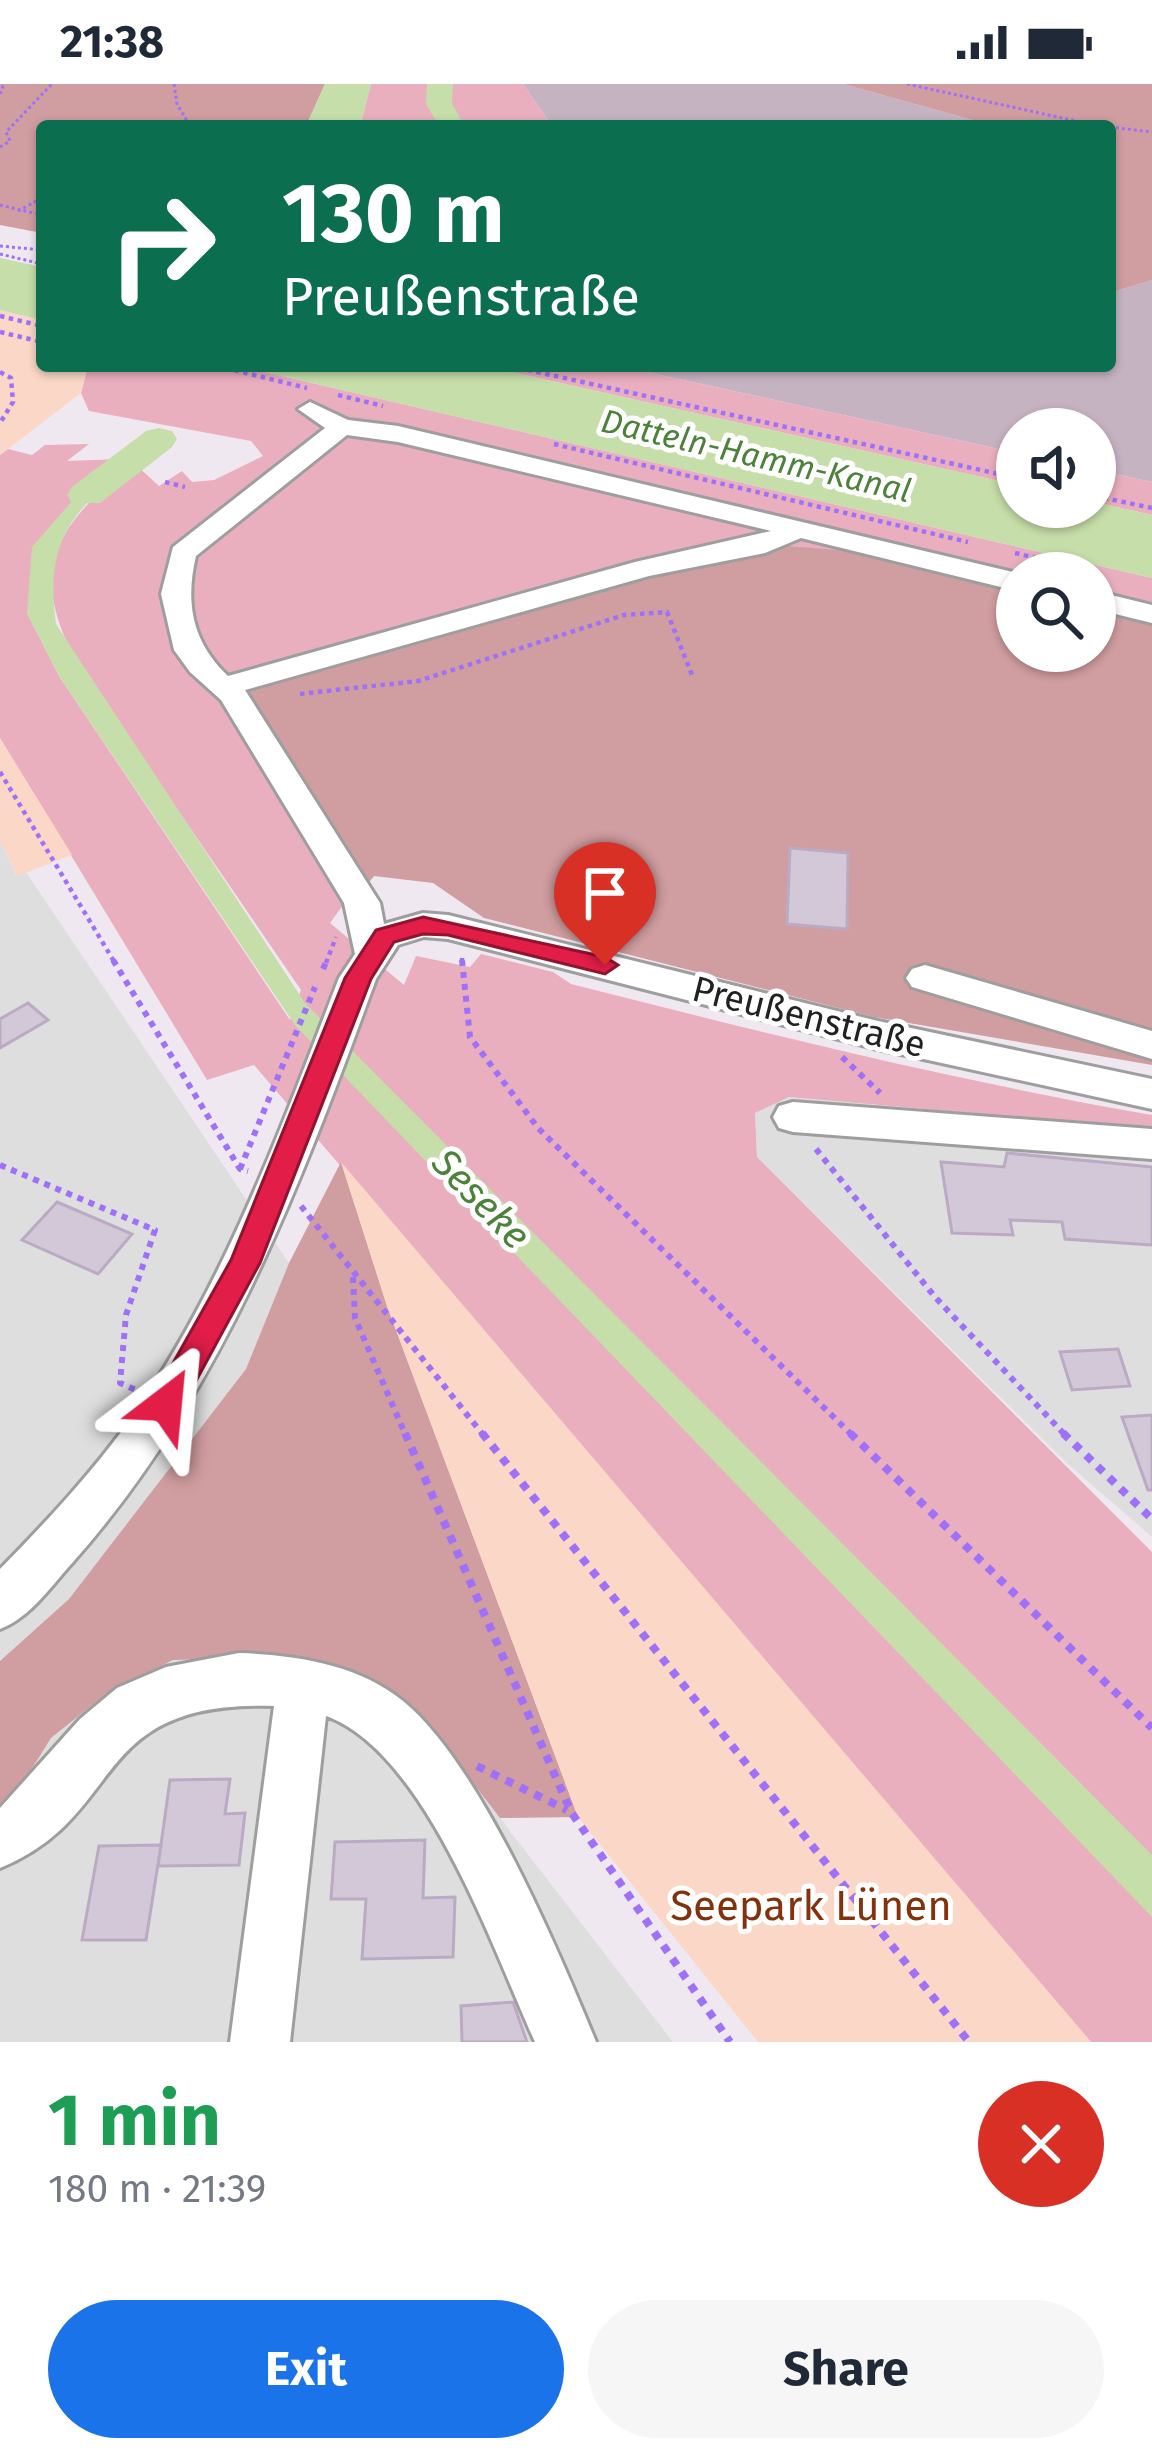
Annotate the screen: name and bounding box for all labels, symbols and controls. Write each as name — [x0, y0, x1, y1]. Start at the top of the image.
text: 21:38 — [60, 15, 164, 69]
text: 130 m — [282, 163, 505, 264]
icon: right — [84, 168, 240, 324]
text: Preußenstraße — [282, 265, 640, 329]
water label: Datteln-Hamm-Kanal — [597, 401, 915, 511]
map controls — [996, 408, 1116, 672]
button: sound — [996, 408, 1116, 528]
button: search — [996, 552, 1116, 672]
pin — [554, 842, 656, 965]
icon: arrive — [572, 860, 638, 926]
street label: Preußenstraße — [688, 967, 930, 1067]
water label: Seseke — [422, 1139, 539, 1258]
position arrow — [103, 1341, 229, 1467]
park label: Seepark Lünen — [670, 1881, 952, 1931]
text: 1 min — [48, 2078, 221, 2164]
button: close — [978, 2081, 1104, 2207]
text: 180 m · 21:39 — [48, 2166, 266, 2212]
button: Exit — [48, 2300, 564, 2438]
button: Share — [588, 2300, 1104, 2438]

